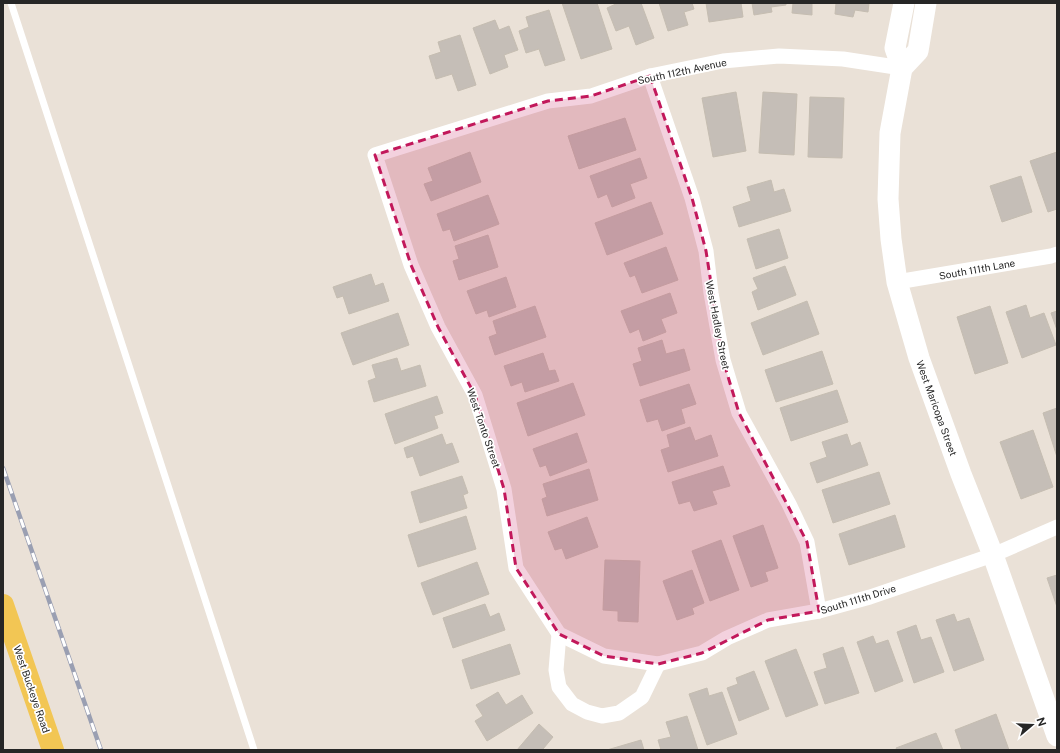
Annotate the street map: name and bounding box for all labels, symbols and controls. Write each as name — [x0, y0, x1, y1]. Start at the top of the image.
street label: South 112th Avenue — [636, 56, 728, 86]
street label: South 111th Lane — [938, 256, 1016, 282]
street label: West Hadley Street — [703, 279, 733, 371]
street label: West Maricopa Street — [914, 359, 960, 458]
street label: West Tonto Street — [465, 387, 503, 469]
street label: South 111th Drive — [819, 582, 898, 616]
street label: West Buckeye Road — [11, 644, 53, 734]
north arrow — [1012, 705, 1052, 745]
text: N — [1034, 716, 1049, 728]

